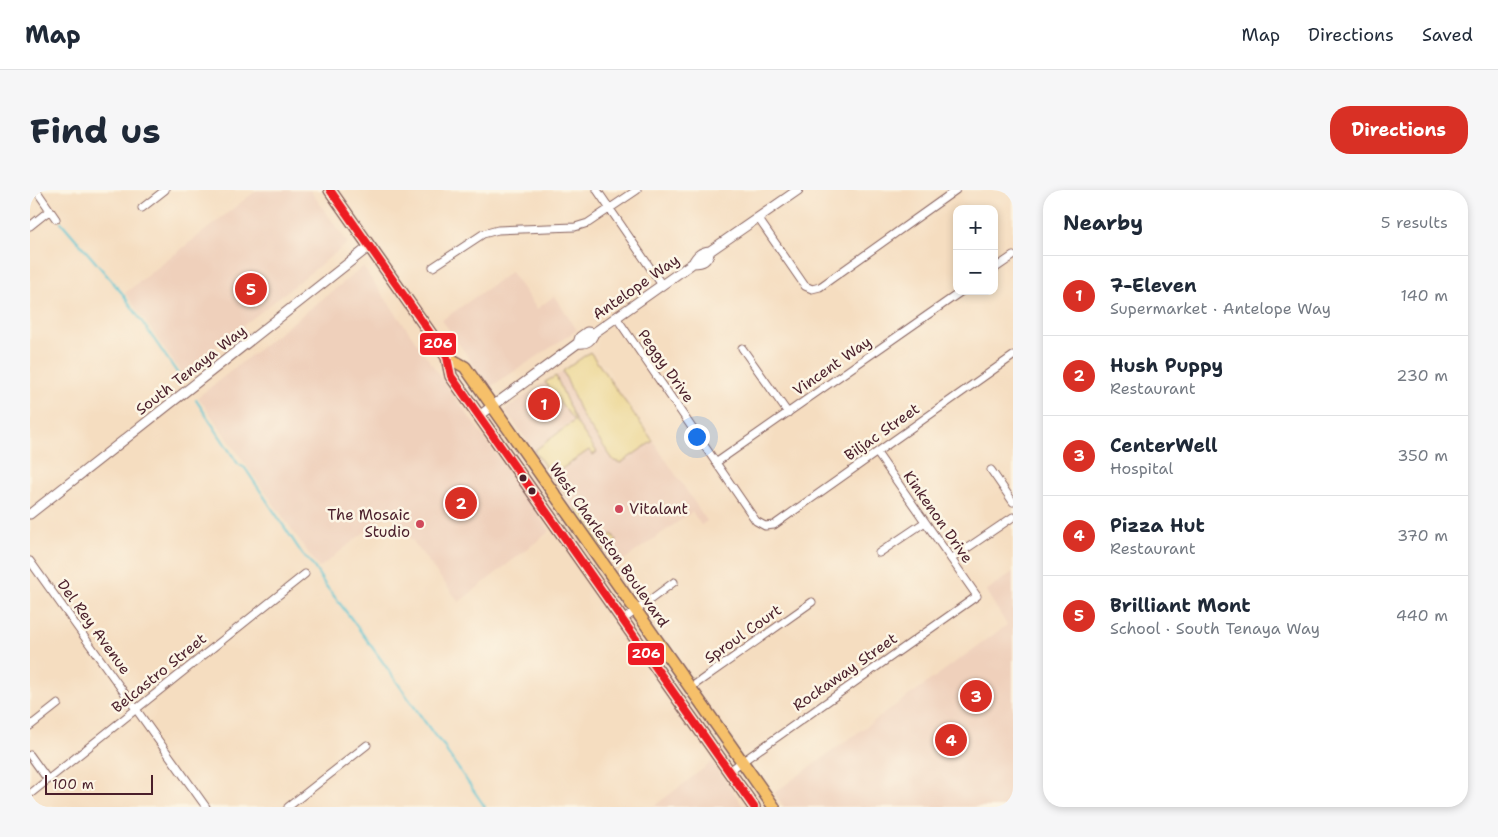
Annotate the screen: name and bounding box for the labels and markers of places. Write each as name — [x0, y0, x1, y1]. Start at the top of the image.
pin: 5 — [235, 270, 267, 308]
pin: 1 — [528, 385, 560, 423]
unlabelled marker — [518, 473, 528, 483]
pin: 2 — [445, 484, 477, 522]
unlabelled marker — [527, 486, 537, 496]
place label: Vitalant — [629, 499, 688, 519]
marker: Vitalant — [613, 503, 625, 515]
place label: The Mosaic Studio — [327, 505, 410, 542]
marker: The Mosaic Studio — [414, 518, 426, 530]
pin: 3 — [960, 677, 992, 715]
pin: 4 — [935, 721, 967, 759]

